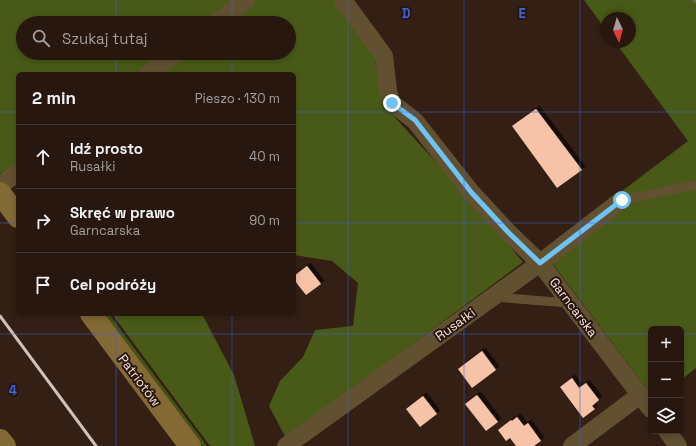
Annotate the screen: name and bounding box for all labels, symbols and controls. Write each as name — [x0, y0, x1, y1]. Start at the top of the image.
text: D — [402, 5, 411, 22]
text: E — [518, 5, 526, 22]
north arrow — [600, 12, 636, 48]
search box — [16, 16, 296, 60]
icon: search — [30, 27, 52, 49]
text: Szukaj tutaj — [62, 29, 148, 48]
text: 2 min — [32, 87, 76, 109]
text: Pieszo · 130 m — [195, 90, 280, 107]
route end — [383, 94, 401, 112]
text: Idź prosto — [70, 139, 143, 158]
icon: ahead — [32, 146, 54, 168]
text: 40 m — [249, 148, 280, 165]
text: Rusałki — [70, 158, 115, 175]
route start — [613, 191, 631, 209]
text: Skręć w prawo — [70, 203, 175, 222]
icon: right — [32, 210, 54, 232]
text: 90 m — [249, 212, 280, 229]
text: Garncarska — [70, 222, 140, 239]
icon: arrive — [32, 274, 54, 296]
street label: Garncarska — [546, 274, 602, 341]
text: Cel podróży — [70, 275, 156, 294]
street label: Rusałki — [432, 304, 479, 345]
map controls — [648, 326, 684, 434]
button: + — [648, 326, 684, 362]
street label: Patriotów — [115, 351, 165, 410]
button: − — [648, 362, 684, 398]
text: 4 — [9, 382, 17, 399]
button: layers — [648, 398, 684, 434]

